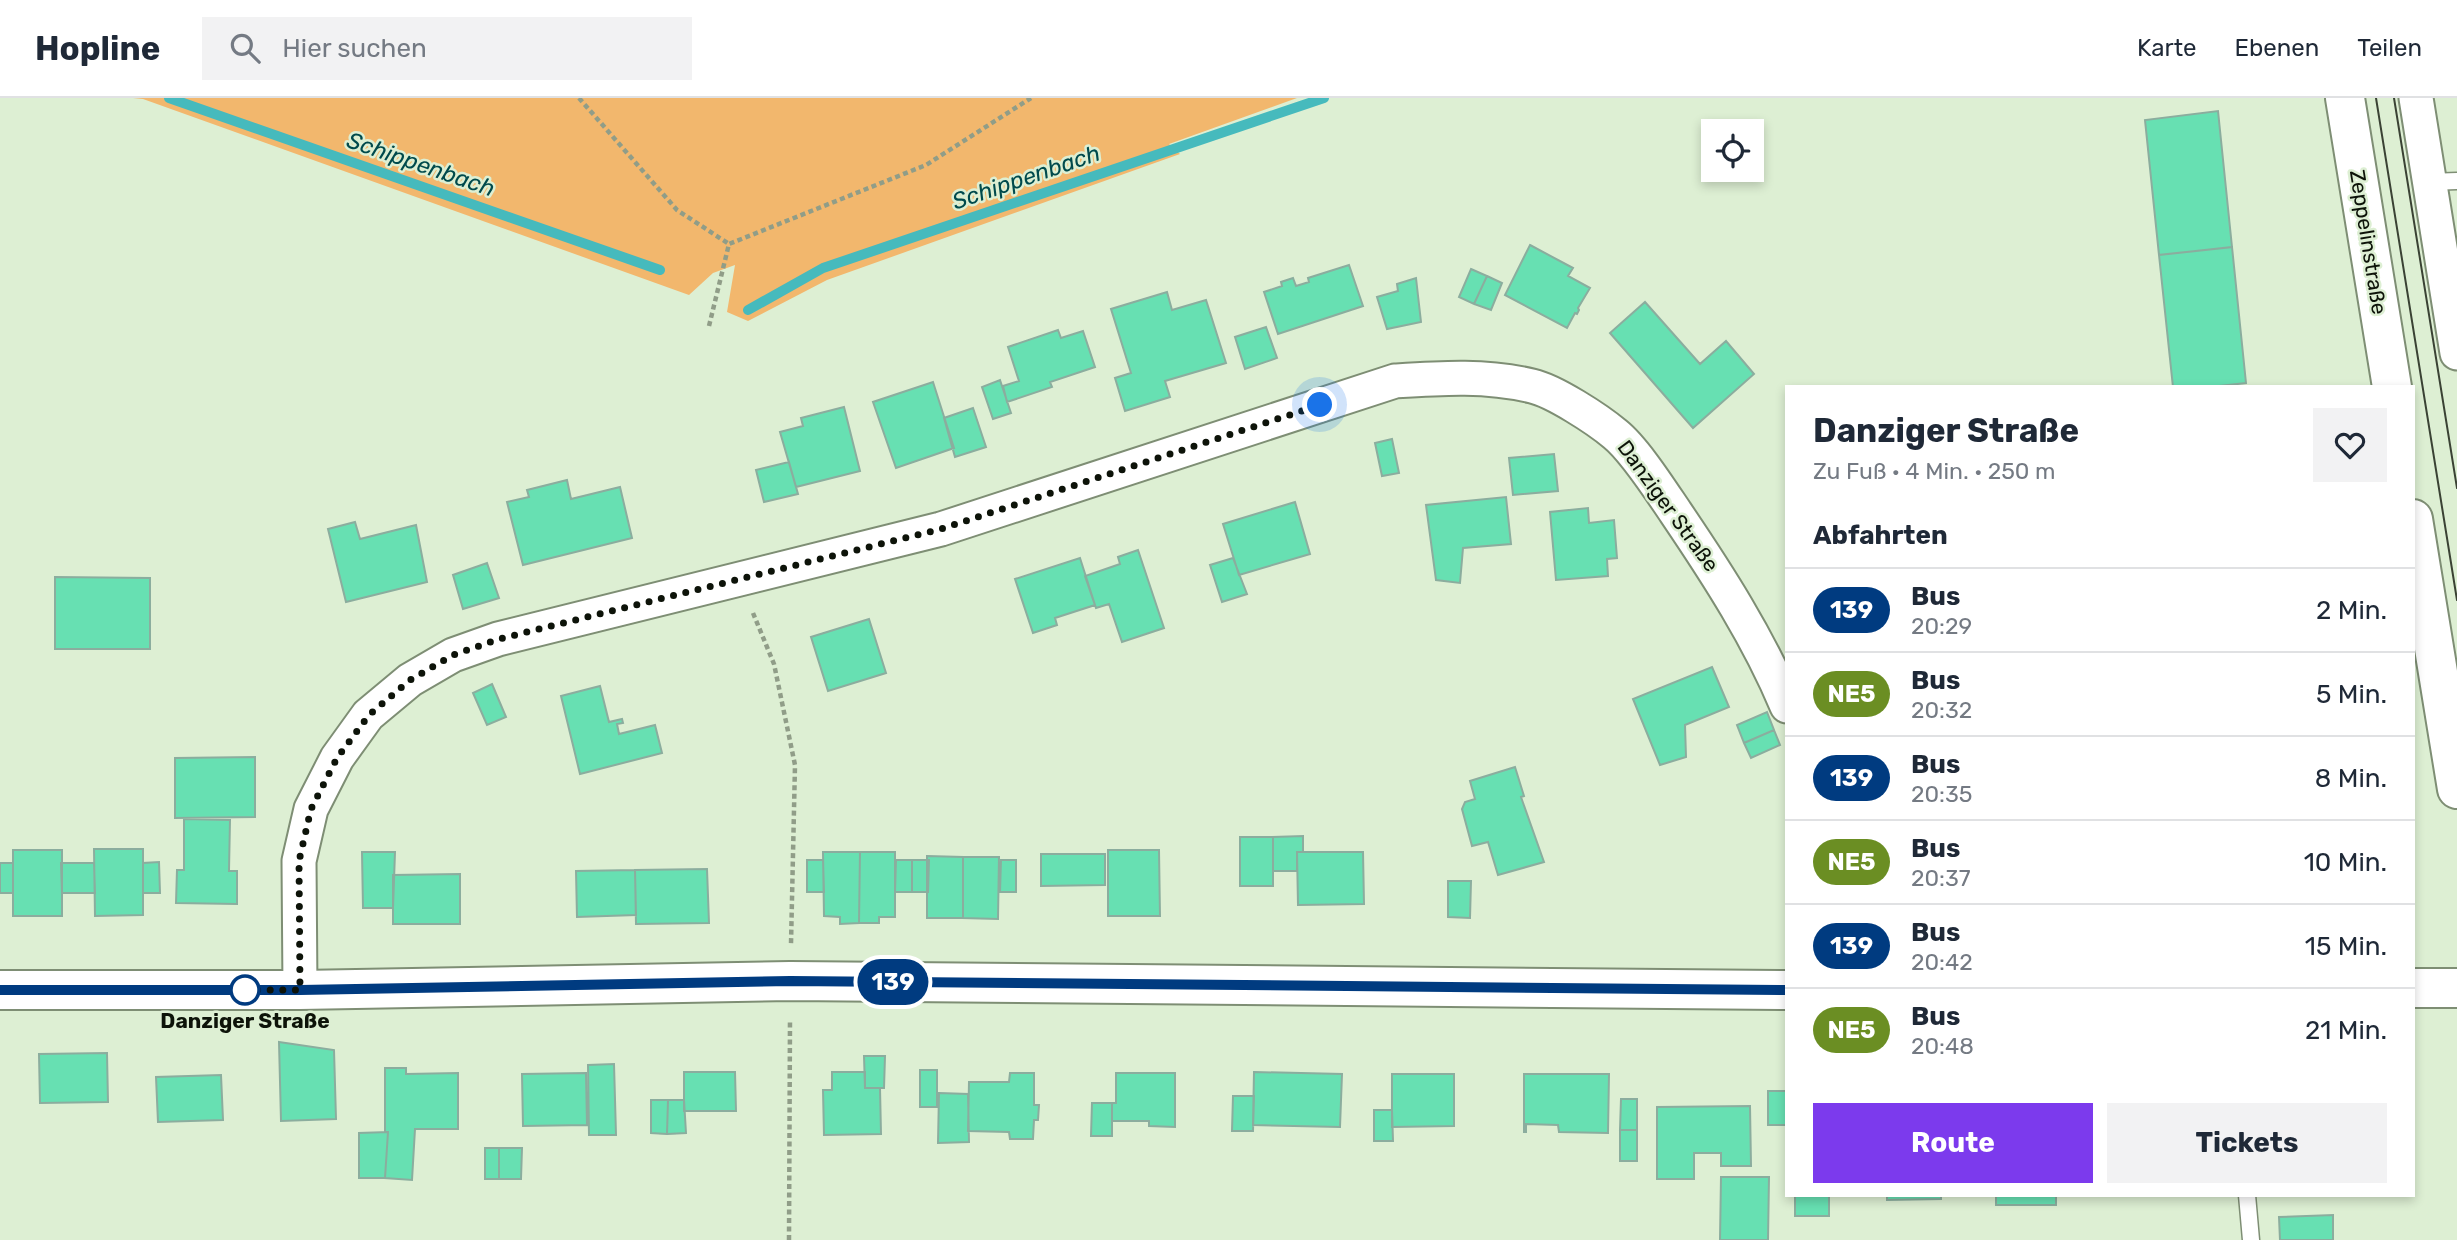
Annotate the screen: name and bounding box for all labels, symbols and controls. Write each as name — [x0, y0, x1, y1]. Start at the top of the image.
search box — [202, 17, 692, 80]
text: Hopline — [35, 29, 160, 68]
icon: search — [226, 29, 264, 67]
text: Hier suchen — [282, 33, 427, 64]
text: Karte — [2137, 34, 2197, 62]
text: Ebenen — [2235, 34, 2319, 62]
text: Teilen — [2357, 34, 2422, 62]
map controls — [1701, 119, 1764, 182]
button: locate — [1701, 119, 1764, 182]
water label: Schippenbach — [343, 126, 499, 202]
water label: Schippenbach — [948, 139, 1104, 215]
street label: Zeppelinstraße — [2345, 168, 2392, 316]
your location — [1302, 387, 1337, 422]
button: heart — [2313, 408, 2387, 482]
text: Danziger Straße — [1813, 411, 2079, 450]
street label: Danziger Straße — [1612, 435, 1724, 576]
text: Zu Fuß · 4 Min. · 250 m — [1813, 457, 2056, 485]
text: Abfahrten — [1813, 520, 1948, 551]
text: Bus — [1911, 581, 1960, 612]
text: 2 Min. — [2316, 595, 2387, 626]
text: 139 — [1830, 596, 1873, 624]
text: 20:29 — [1911, 612, 1972, 640]
text: Bus — [1911, 665, 1960, 696]
text: 5 Min. — [2316, 679, 2387, 710]
text: NE5 — [1827, 680, 1876, 708]
text: 20:32 — [1911, 696, 1972, 724]
text: Bus — [1911, 749, 1960, 780]
text: 8 Min. — [2315, 763, 2387, 794]
text: 139 — [1830, 764, 1873, 792]
text: 20:35 — [1911, 780, 1972, 808]
text: Bus — [1911, 833, 1960, 864]
text: 10 Min. — [2304, 847, 2387, 878]
text: NE5 — [1827, 848, 1876, 876]
text: 20:37 — [1911, 864, 1971, 892]
text: Bus — [1911, 917, 1960, 948]
text: 15 Min. — [2305, 931, 2387, 962]
text: 139 — [1830, 932, 1873, 960]
text: 20:42 — [1911, 948, 1973, 976]
line badge: 139 — [853, 959, 933, 1005]
text: 139 — [871, 968, 915, 996]
marker: Danziger Straße — [230, 975, 260, 1005]
text: Bus — [1911, 1001, 1960, 1032]
place label: Danziger Straße — [160, 1008, 330, 1033]
text: 21 Min. — [2305, 1015, 2387, 1046]
text: NE5 — [1827, 1016, 1876, 1044]
text: 20:48 — [1911, 1032, 1974, 1060]
button: Route — [1813, 1103, 2093, 1183]
button: Tickets — [2107, 1103, 2387, 1183]

